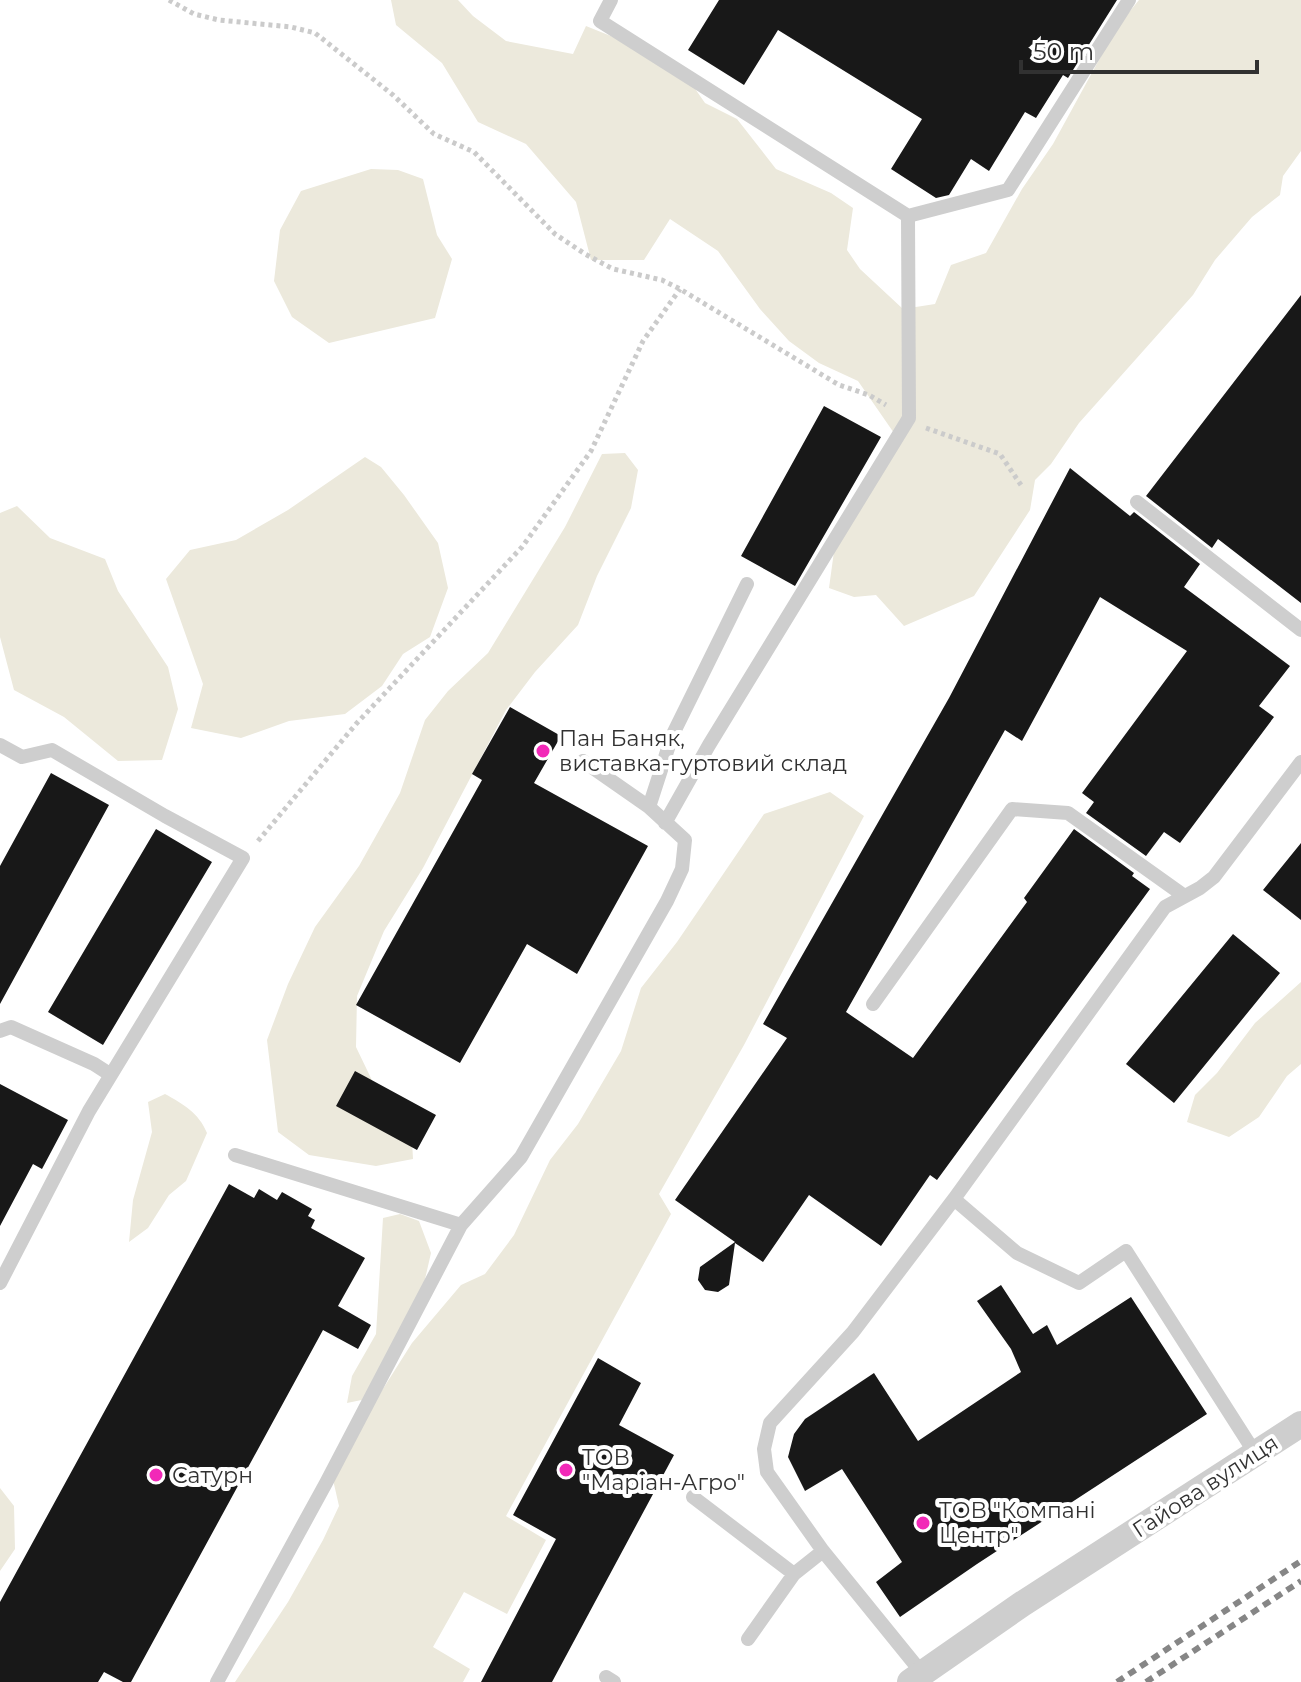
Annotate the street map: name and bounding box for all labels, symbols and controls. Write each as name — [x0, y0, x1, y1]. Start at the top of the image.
scale bar — [1021, 24, 1257, 74]
text: 50 m — [1033, 37, 1094, 66]
place label: Пан Баняк, виставка-гуртовий склад — [559, 725, 847, 777]
marker: Пан Баняк, виставка-гуртовий склад — [534, 742, 552, 760]
street label: Гайова вулиця — [1127, 1429, 1283, 1544]
place label: ТОВ "Маріан-Агро" — [582, 1444, 745, 1496]
marker: ТОВ "Маріан-Агро" — [557, 1461, 575, 1479]
place label: Сатурн — [172, 1462, 253, 1489]
marker: Сатурн — [147, 1466, 165, 1484]
place label: ТОВ "Компані Центр" — [939, 1497, 1096, 1549]
marker: ТОВ "Компані Центр" — [914, 1514, 932, 1532]

